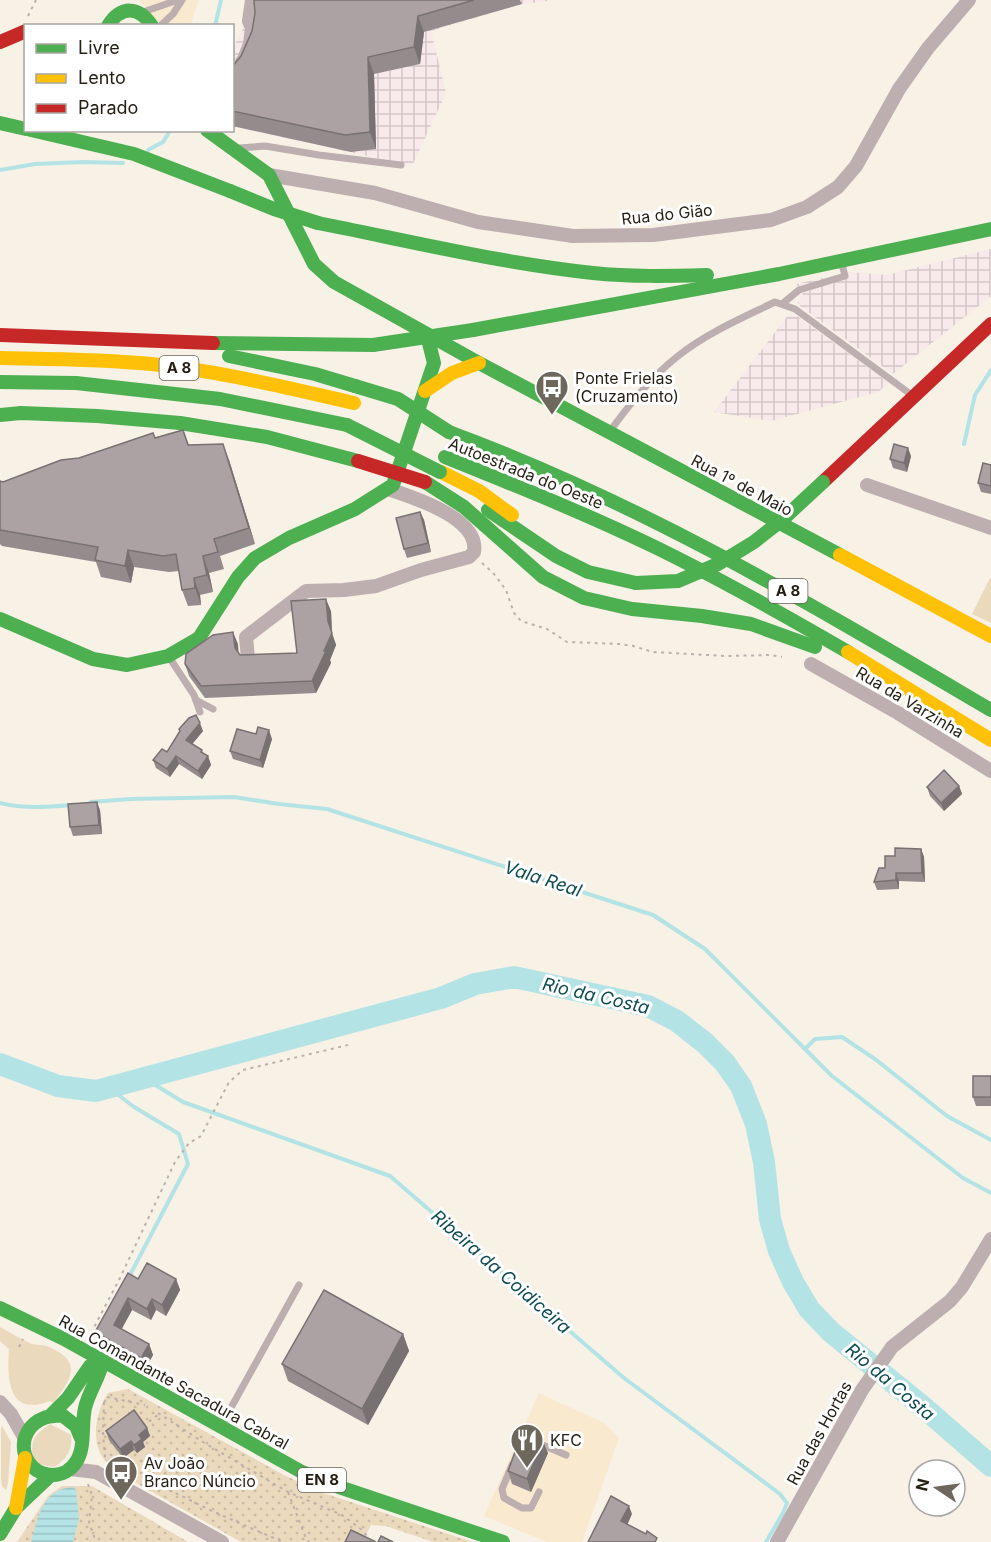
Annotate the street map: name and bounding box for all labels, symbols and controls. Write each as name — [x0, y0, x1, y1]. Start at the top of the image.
legend — [24, 24, 234, 132]
text: Livre — [78, 37, 120, 58]
text: Lento — [78, 67, 126, 88]
text: Parado — [78, 97, 138, 118]
street label: Rua do Gião — [620, 199, 714, 229]
road number: A 8 — [160, 356, 198, 380]
place label: Ponte Frielas (Cruzamento) — [575, 368, 679, 406]
bus stop icon: Ponte Frielas (Cruzamento) — [534, 369, 570, 416]
street label: Autoestrada do Oeste — [446, 433, 606, 513]
street label: Rua 1º de Maio — [688, 450, 796, 520]
road number: A 8 — [768, 579, 808, 603]
street label: Rua da Varzinha — [852, 662, 968, 742]
water label: Vala Real — [502, 856, 585, 901]
water label: Rio da Costa — [541, 973, 652, 1018]
water label: Ribeira da Coidiceira — [427, 1205, 575, 1338]
street label: Rua Comandante Sacadura Cabral — [56, 1310, 292, 1454]
water label: Rio da Costa — [842, 1338, 939, 1425]
street label: Rua das Hortas — [782, 1378, 856, 1488]
restaurant icon: KFC — [509, 1422, 545, 1469]
place label: KFC — [550, 1430, 582, 1450]
place label: Av João Branco Núncio — [144, 1453, 256, 1491]
bus stop icon: Av João Branco Núncio — [103, 1454, 139, 1501]
north arrow — [907, 1458, 967, 1518]
road number: EN 8 — [298, 1468, 346, 1492]
text: N — [911, 1476, 934, 1493]

